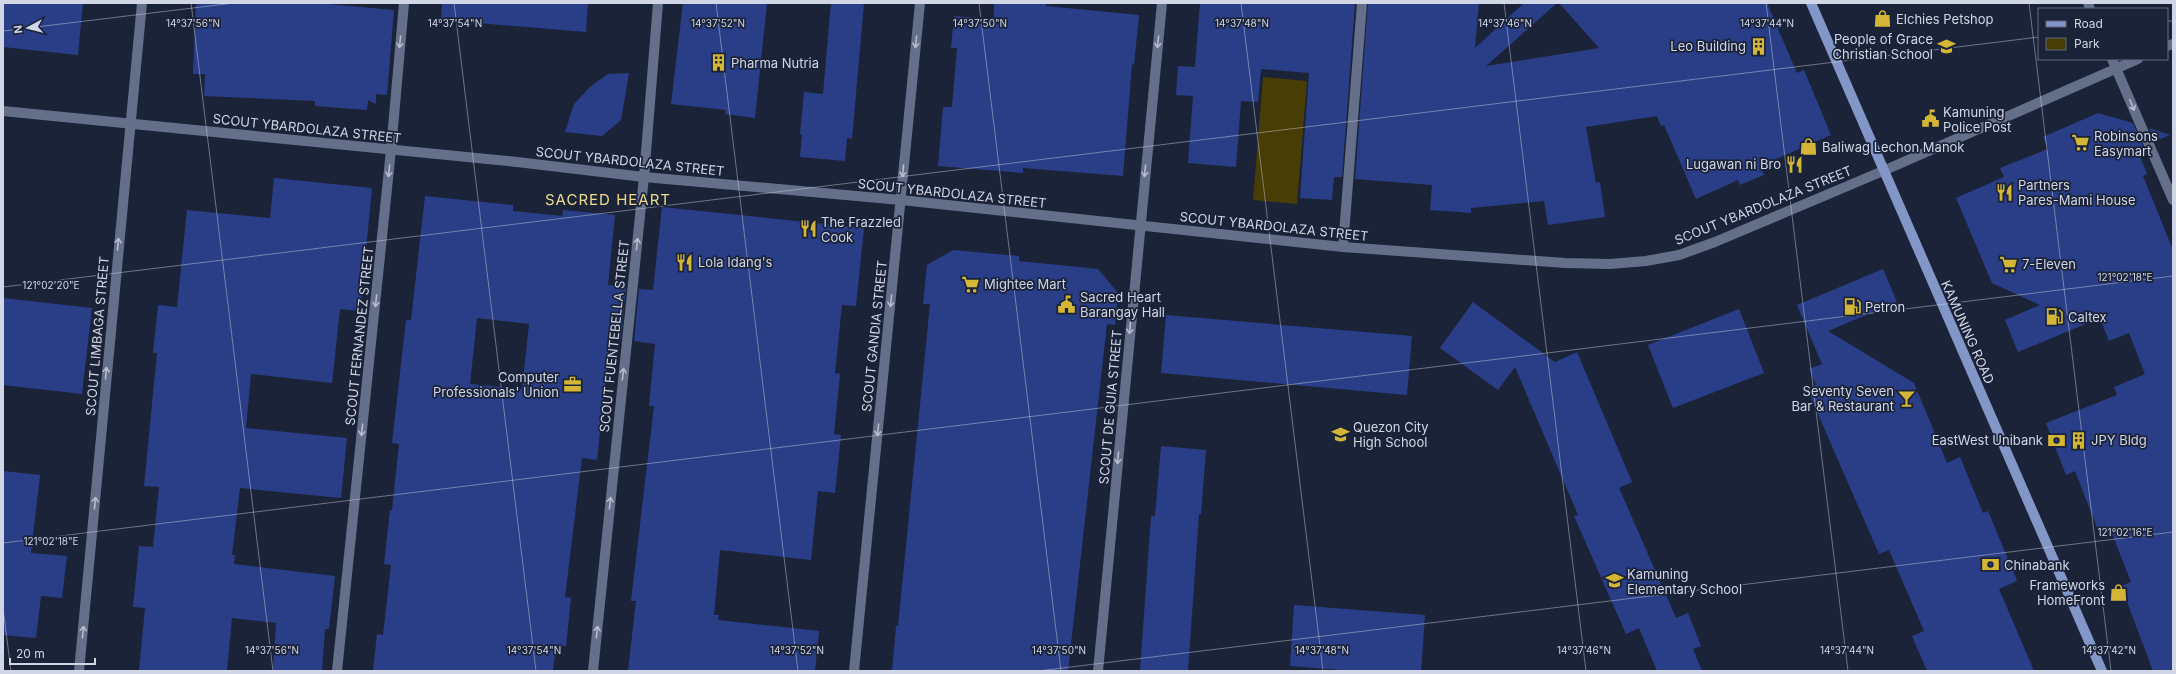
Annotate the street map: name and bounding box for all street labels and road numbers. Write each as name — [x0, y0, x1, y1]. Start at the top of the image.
street label: SCOUT YBARDOLAZA STREET — [212, 110, 402, 146]
street label: SCOUT YBARDOLAZA STREET — [535, 143, 725, 179]
street label: SCOUT YBARDOLAZA STREET — [1672, 162, 1854, 248]
street label: SCOUT YBARDOLAZA STREET — [857, 175, 1047, 211]
street label: SCOUT YBARDOLAZA STREET — [1179, 208, 1369, 244]
street label: SCOUT FUENTEBELLA STREET — [596, 239, 632, 433]
street label: SCOUT FERNANDEZ STREET — [342, 246, 376, 426]
street label: SCOUT LIMBAGA STREET — [82, 255, 112, 417]
street label: SCOUT GANDIA STREET — [858, 259, 890, 413]
street label: KAMUNING ROAD — [1938, 278, 1998, 386]
street label: SCOUT DE GUIA STREET — [1095, 329, 1125, 485]

